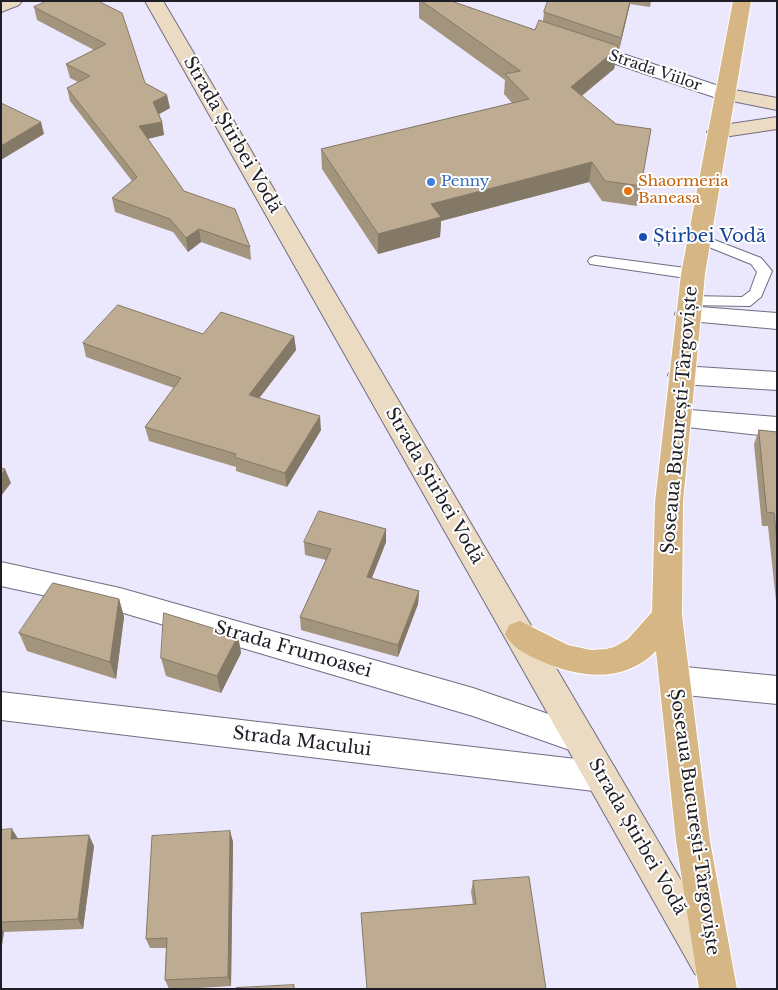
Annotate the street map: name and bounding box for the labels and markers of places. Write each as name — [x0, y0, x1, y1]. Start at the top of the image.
place label: Penny — [441, 173, 489, 191]
place label: Shaormeria Baneasa — [638, 173, 729, 208]
marker: Penny — [425, 176, 437, 188]
marker: Shaormeria Baneasa — [622, 185, 634, 197]
place label: Știrbei Vodă — [653, 226, 766, 248]
marker: Știrbei Vodă — [637, 231, 649, 243]

